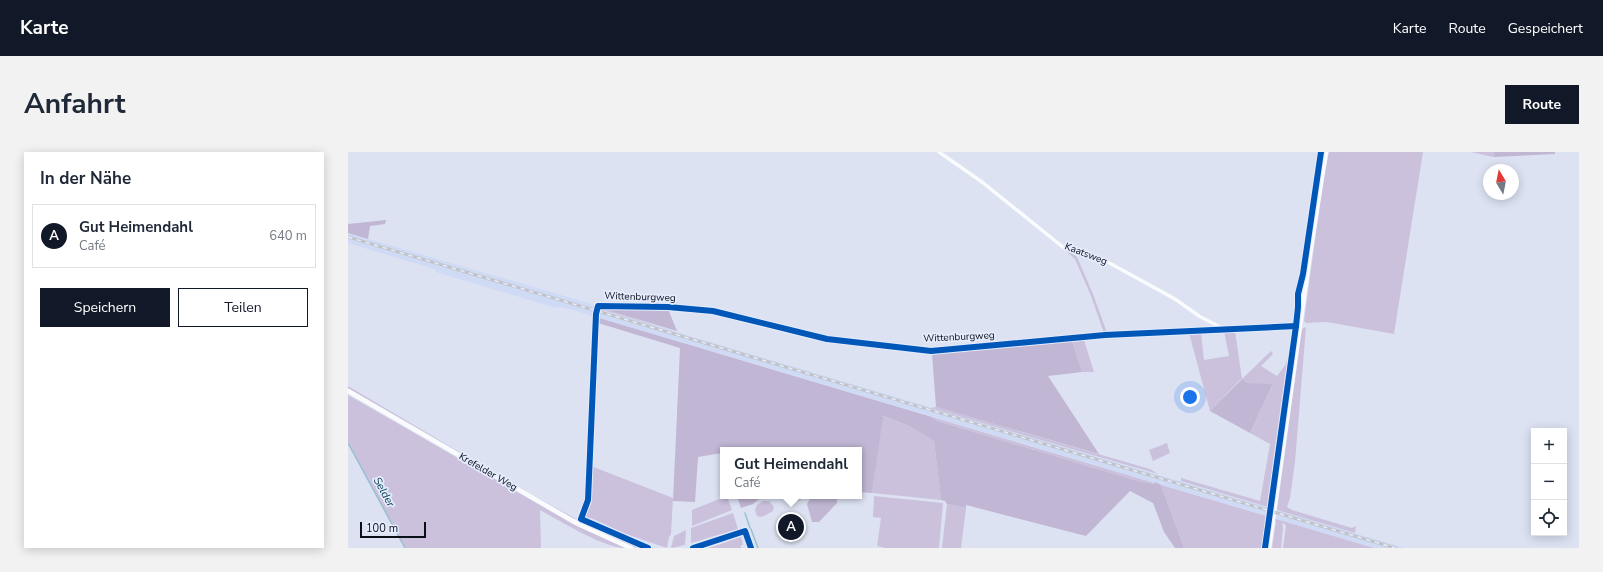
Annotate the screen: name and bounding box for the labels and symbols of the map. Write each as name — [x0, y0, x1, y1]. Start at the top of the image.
north arrow — [1483, 164, 1519, 200]
street label: Kaatsweg — [1063, 239, 1109, 269]
street label: Wittenburgweg — [604, 289, 676, 305]
street label: Wittenburgweg — [923, 328, 995, 346]
your location — [1180, 387, 1200, 407]
street label: Krefelder Weg — [456, 450, 520, 494]
water label: Selder — [370, 474, 399, 511]
pin: A — [778, 512, 804, 542]
scale bar — [360, 520, 426, 539]

